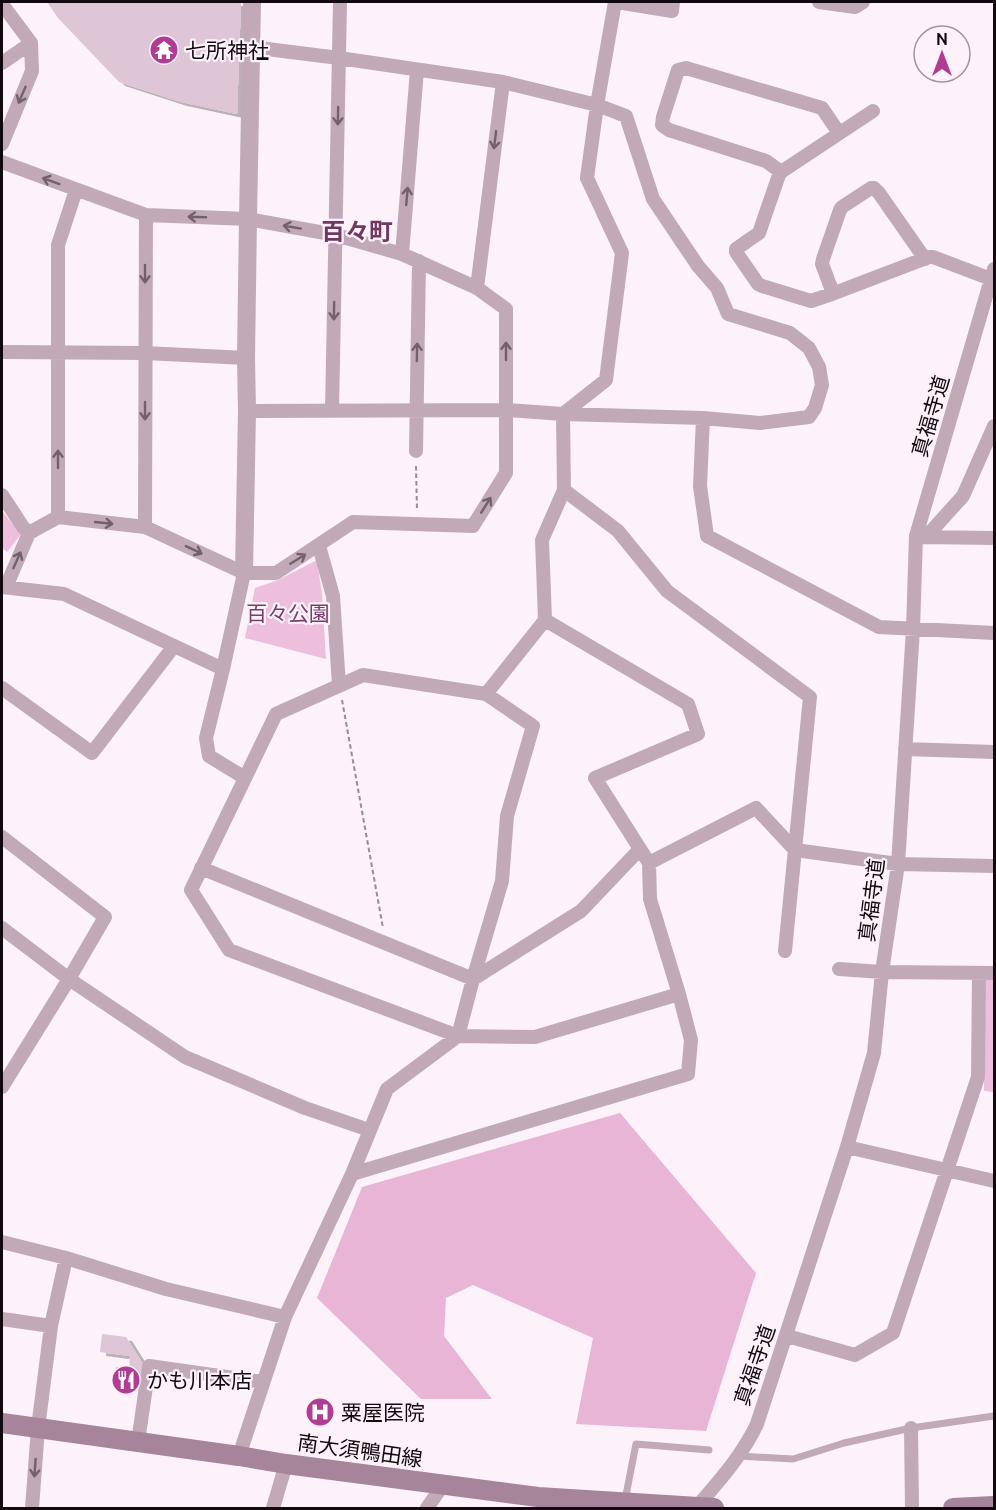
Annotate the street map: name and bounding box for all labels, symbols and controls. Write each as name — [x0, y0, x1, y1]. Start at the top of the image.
north arrow — [912, 24, 972, 84]
text: N — [936, 30, 948, 48]
temple icon: 七所神社 — [148, 34, 180, 66]
place label: 七所神社 — [185, 38, 269, 62]
one-way arrow — [16, 85, 27, 103]
one-way arrow — [332, 106, 344, 126]
one-way arrow — [490, 130, 501, 150]
one-way arrow — [42, 174, 61, 185]
one-way arrow — [402, 186, 413, 206]
one-way arrow — [187, 211, 207, 223]
district label: 百々町 — [321, 218, 393, 245]
one-way arrow — [282, 221, 302, 232]
one-way arrow — [139, 263, 151, 283]
one-way arrow — [328, 301, 340, 321]
one-way arrow — [411, 342, 423, 362]
one-way arrow — [500, 342, 512, 362]
street label: 真福寺道 — [907, 372, 953, 460]
one-way arrow — [139, 401, 151, 421]
one-way arrow — [52, 449, 64, 469]
one-way arrow — [480, 497, 492, 514]
one-way arrow — [94, 517, 114, 528]
one-way arrow — [185, 545, 203, 557]
one-way arrow — [13, 551, 24, 569]
one-way arrow — [289, 552, 306, 564]
park label: 百々公園 — [246, 601, 330, 625]
street label: 真福寺道 — [854, 857, 888, 943]
street label: 真福寺道 — [729, 1321, 779, 1409]
restaurant icon: かも川本店 — [110, 1364, 142, 1396]
place label: かも川本店 — [147, 1368, 252, 1392]
hospital icon: 粟屋医院 — [304, 1396, 336, 1428]
place label: 粟屋医院 — [341, 1400, 425, 1424]
street label: 南大須鴨田線 — [296, 1429, 424, 1471]
one-way arrow — [29, 1458, 40, 1478]

